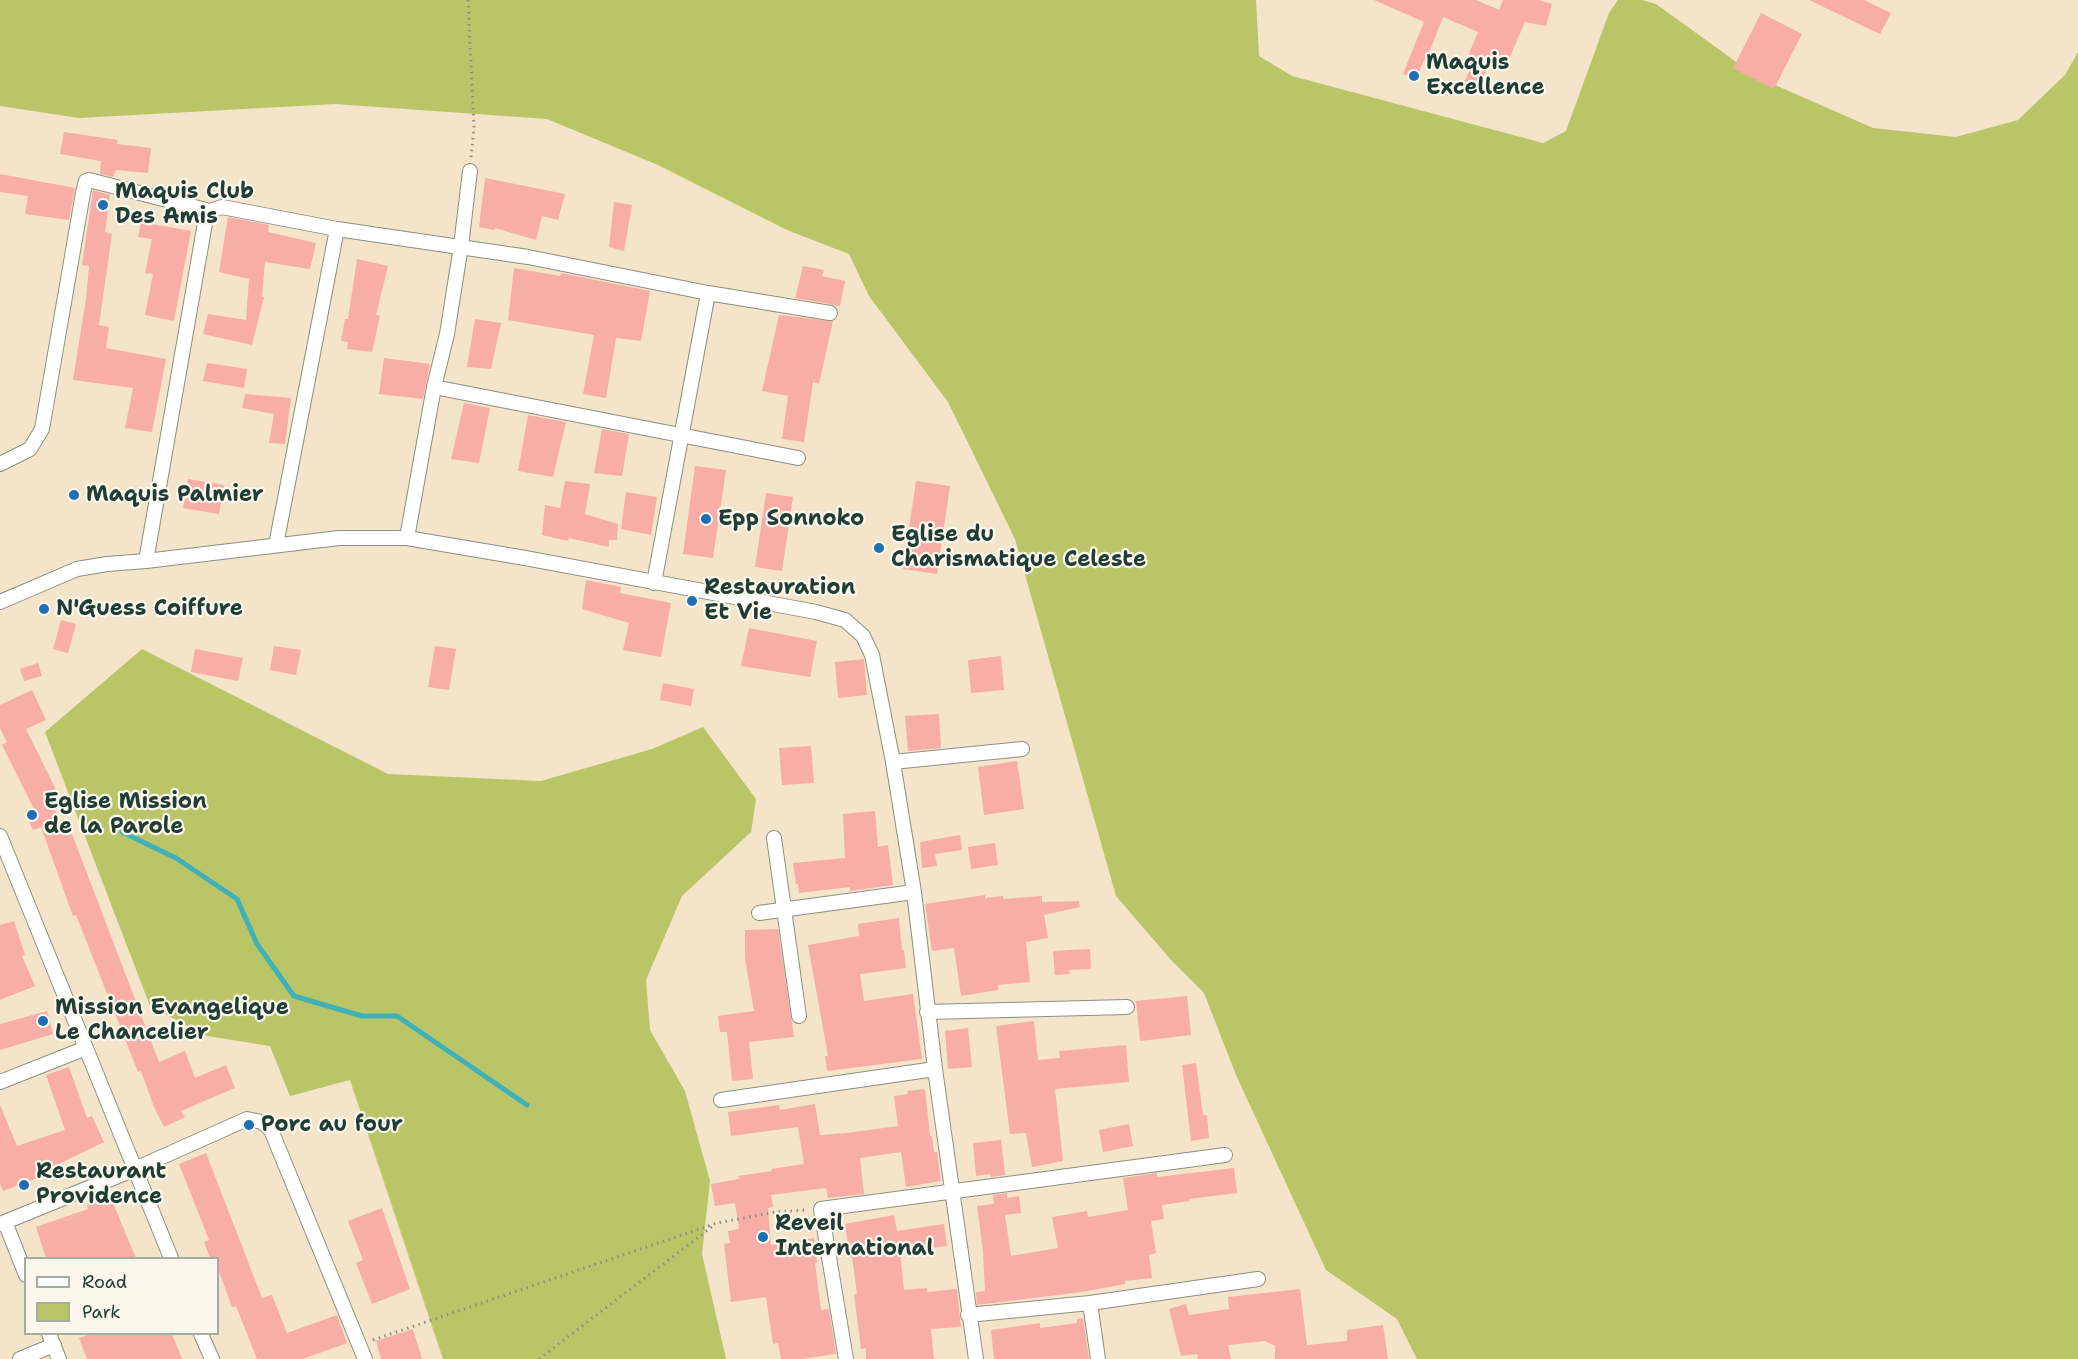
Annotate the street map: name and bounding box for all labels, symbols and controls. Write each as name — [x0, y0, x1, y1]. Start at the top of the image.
place label: Maquis Excellence — [1426, 50, 1545, 101]
marker: Maquis Excellence — [1407, 69, 1421, 83]
place label: Maquis Club Des Amis — [115, 179, 254, 230]
marker: Maquis Club Des Amis — [96, 198, 110, 212]
place label: Maquis Palmier — [86, 482, 264, 508]
marker: Maquis Palmier — [67, 488, 81, 502]
place label: Epp Sonnoko — [718, 506, 864, 532]
marker: Epp Sonnoko — [699, 512, 713, 526]
place label: Eglise du Charismatique Celeste — [891, 522, 1146, 574]
marker: Eglise du Charismatique Celeste — [872, 541, 886, 555]
place label: Restauration Et Vie — [704, 575, 855, 626]
marker: Restauration Et Vie — [685, 594, 699, 608]
place label: N'Guess Coiffure — [56, 596, 243, 622]
marker: N'Guess Coiffure — [37, 602, 51, 616]
place label: Eglise Mission de la Parole — [44, 789, 207, 840]
marker: Eglise Mission de la Parole — [25, 808, 39, 822]
place label: Mission Evangelique Le Chancelier — [55, 995, 289, 1046]
marker: Mission Evangelique Le Chancelier — [36, 1014, 50, 1028]
place label: Porc au four — [261, 1112, 403, 1138]
marker: Porc au four — [242, 1118, 256, 1132]
place label: Restaurant Providence — [36, 1159, 166, 1210]
marker: Restaurant Providence — [17, 1178, 31, 1192]
place label: Reveil International — [775, 1211, 934, 1262]
marker: Reveil International — [756, 1230, 770, 1244]
legend — [24, 1257, 219, 1335]
text: Road — [82, 1270, 127, 1294]
text: Park — [82, 1300, 121, 1324]

